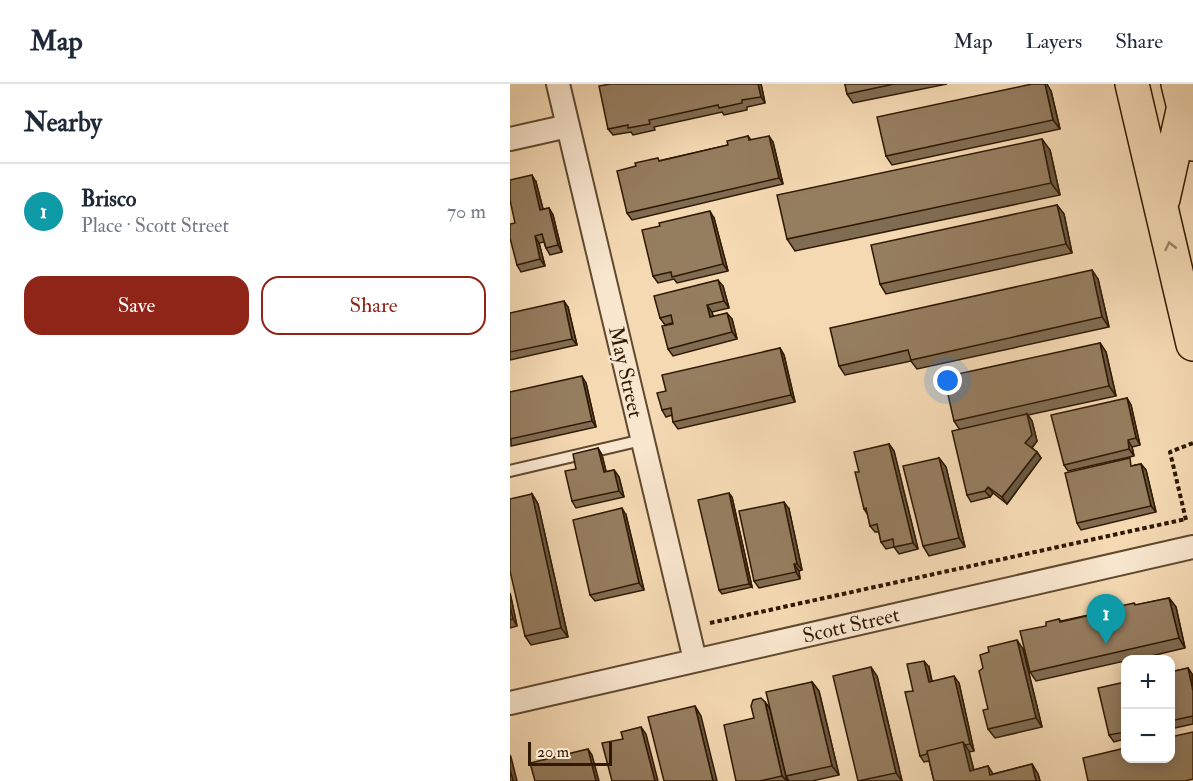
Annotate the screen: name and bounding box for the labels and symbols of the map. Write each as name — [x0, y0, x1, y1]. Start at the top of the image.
one-way arrow — [1165, 241, 1178, 251]
street label: May Street — [602, 324, 649, 421]
your location — [933, 366, 962, 395]
pin: 1 — [1086, 594, 1126, 644]
street label: Scott Street — [800, 601, 902, 650]
scale bar — [528, 739, 612, 766]

